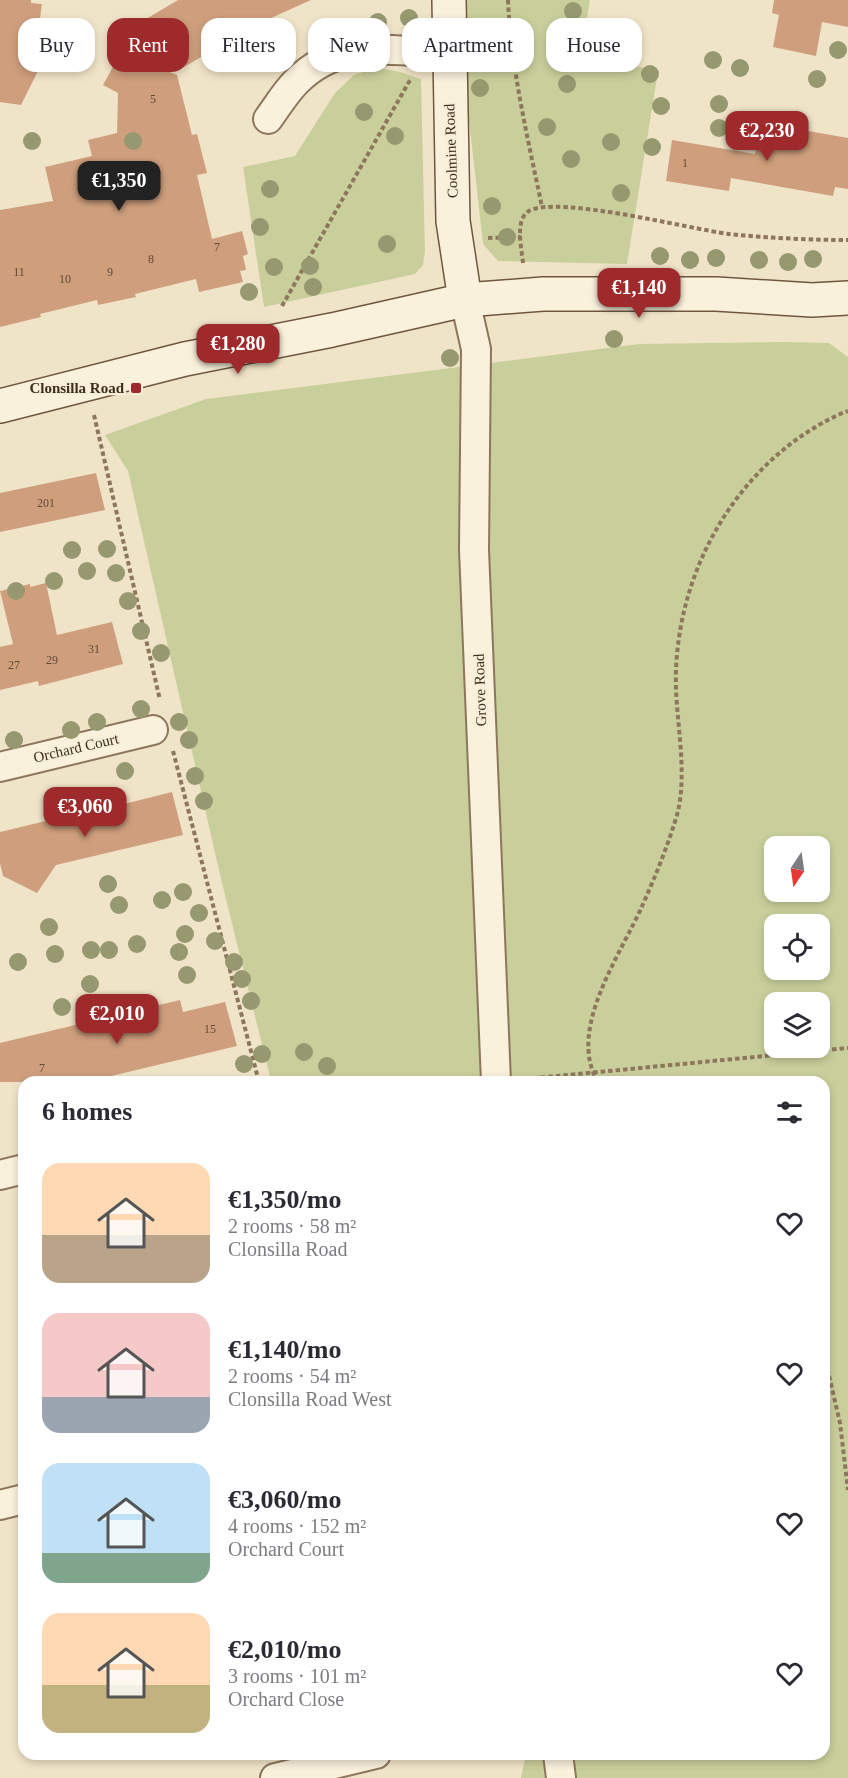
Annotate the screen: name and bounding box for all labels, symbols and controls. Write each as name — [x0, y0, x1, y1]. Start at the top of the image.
chip: Buy — [18, 18, 95, 72]
chip: Rent — [107, 18, 189, 72]
chip: Filters — [201, 18, 296, 72]
chip: New — [308, 18, 390, 72]
chip: Apartment — [402, 18, 534, 72]
chip: House — [546, 18, 642, 72]
house number: 5 — [150, 92, 156, 106]
street label: Coolmine Road — [441, 103, 461, 199]
pin: €2,230 — [718, 111, 816, 162]
text: €2,230 — [740, 119, 795, 141]
house number: 1 — [682, 156, 688, 170]
pin: €1,350 — [70, 161, 168, 212]
text: €1,350 — [92, 169, 147, 191]
house number: 7 — [214, 240, 220, 254]
house number: 8 — [148, 252, 154, 266]
house number: 11 — [13, 265, 25, 279]
house number: 9 — [107, 265, 113, 279]
pin: €1,140 — [590, 268, 688, 319]
house number: 10 — [59, 272, 71, 286]
text: €1,140 — [612, 276, 667, 298]
pin: €1,280 — [189, 324, 287, 375]
text: €1,280 — [211, 332, 266, 354]
place label: Clonsilla Road — [29, 380, 125, 396]
marker: Clonsilla Road — [129, 381, 143, 395]
house number: 201 — [37, 496, 55, 510]
house number: 31 — [88, 642, 100, 656]
house number: 29 — [46, 653, 58, 667]
street label: Grove Road — [471, 653, 489, 727]
house number: 27 — [8, 658, 20, 672]
street label: Orchard Court — [32, 730, 121, 766]
pin: €3,060 — [36, 787, 134, 838]
text: €3,060 — [58, 795, 113, 817]
north arrow — [764, 836, 830, 902]
map controls — [764, 836, 830, 1058]
button: locate — [764, 914, 830, 980]
button: layers — [764, 992, 830, 1058]
pin: €2,010 — [68, 994, 166, 1045]
text: €2,010 — [90, 1002, 145, 1024]
house number: 15 — [204, 1022, 216, 1036]
house number: 7 — [39, 1061, 45, 1075]
icon: filters — [773, 1096, 806, 1129]
text: 6 homes — [42, 1097, 132, 1126]
text: €1,350/mo — [228, 1185, 341, 1214]
icon: home — [90, 1187, 162, 1259]
icon: heart — [773, 1207, 806, 1240]
text: 2 rooms · 58 m² — [228, 1215, 356, 1237]
text: Clonsilla Road — [228, 1238, 347, 1260]
text: €1,140/mo — [228, 1335, 341, 1364]
icon: home — [90, 1337, 162, 1409]
icon: heart — [773, 1357, 806, 1390]
text: 2 rooms · 54 m² — [228, 1365, 356, 1387]
text: Clonsilla Road West — [228, 1388, 392, 1410]
text: €3,060/mo — [228, 1485, 341, 1514]
icon: home — [90, 1487, 162, 1559]
icon: heart — [773, 1507, 806, 1540]
text: 4 rooms · 152 m² — [228, 1515, 366, 1537]
text: Orchard Court — [228, 1538, 344, 1560]
text: €2,010/mo — [228, 1635, 341, 1664]
icon: home — [90, 1637, 162, 1709]
icon: heart — [773, 1657, 806, 1690]
text: 3 rooms · 101 m² — [228, 1665, 366, 1687]
text: Orchard Close — [228, 1688, 344, 1710]

